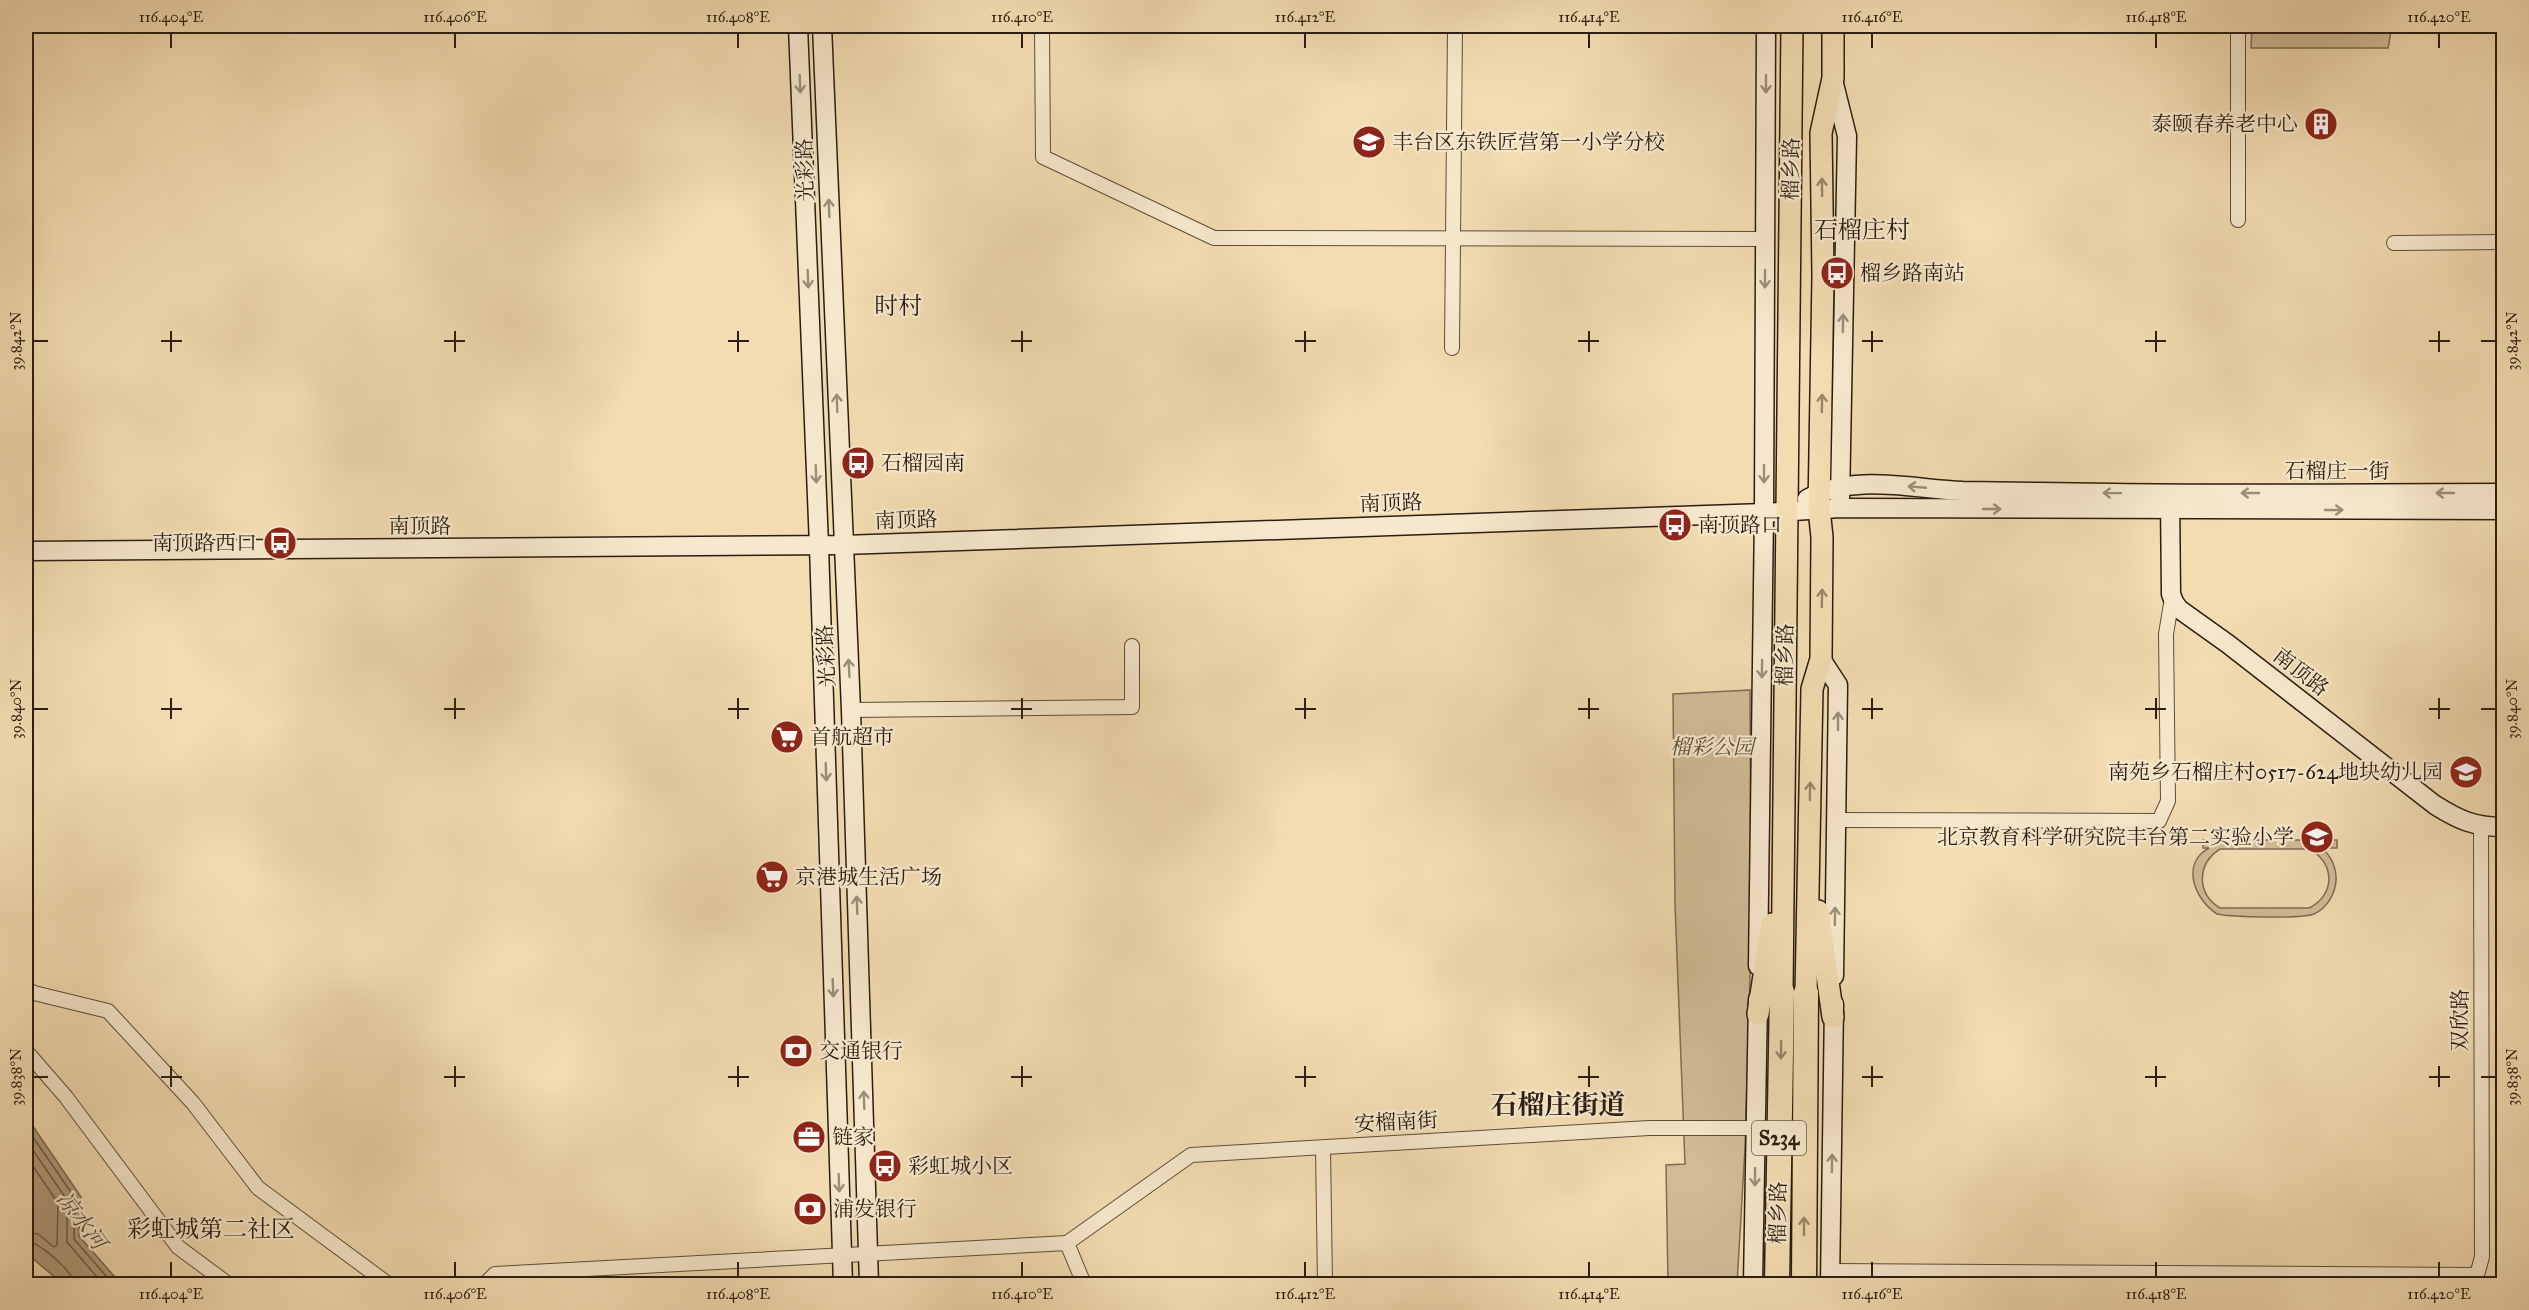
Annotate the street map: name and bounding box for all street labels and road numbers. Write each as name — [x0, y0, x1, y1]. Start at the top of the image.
street label: 榴乡路 — [1777, 137, 1805, 201]
street label: 光彩路 — [791, 138, 819, 202]
street label: 石榴庄一街 — [2285, 458, 2390, 484]
street label: 南顶路 — [1359, 489, 1423, 517]
street label: 南顶路 — [874, 506, 938, 534]
street label: 南顶路 — [389, 513, 452, 539]
street label: 榴乡路 — [1771, 623, 1799, 687]
street label: 光彩路 — [811, 624, 841, 688]
street label: 南顶路 — [2268, 642, 2334, 702]
street label: 双欣路 — [2447, 989, 2473, 1052]
street label: 安榴南街 — [1353, 1107, 1439, 1137]
road number: S234 — [1752, 1121, 1806, 1155]
street label: 榴乡路 — [1764, 1181, 1792, 1245]

